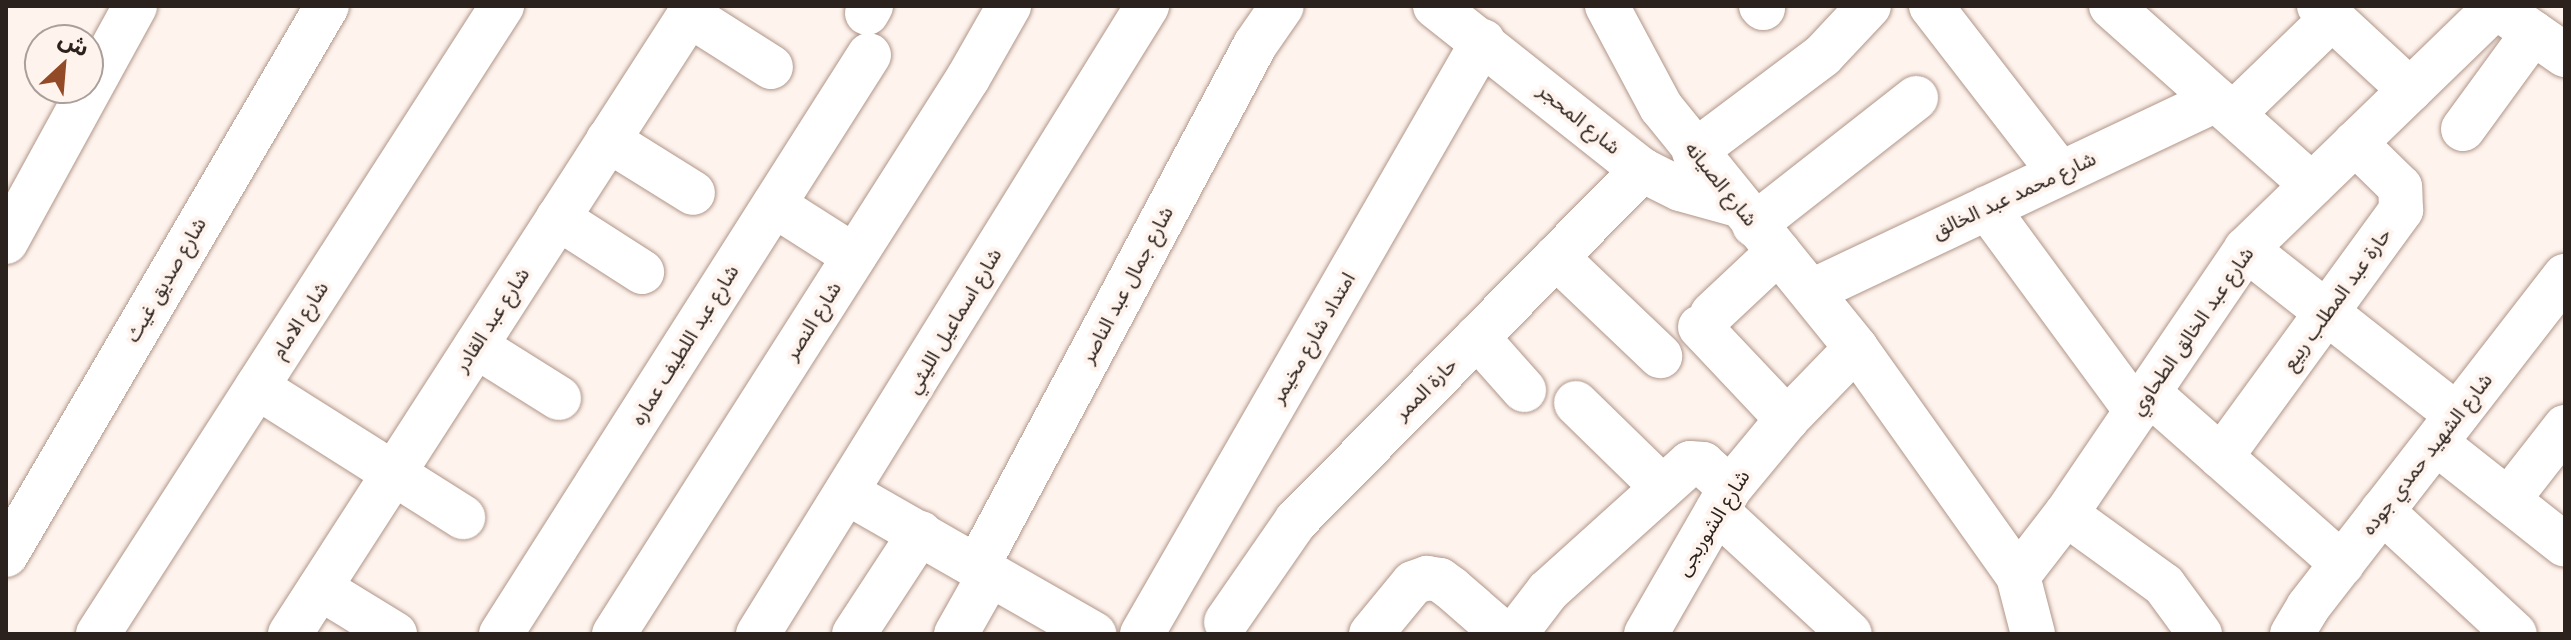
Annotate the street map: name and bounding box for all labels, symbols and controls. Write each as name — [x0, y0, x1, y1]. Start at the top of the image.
north arrow — [24, 24, 104, 104]
text: ش — [54, 24, 94, 63]
street label: شارع المحجر — [1533, 78, 1625, 160]
street label: شارع الصيانه — [1680, 137, 1762, 231]
street label: شارع محمد عبد الخالق — [1928, 147, 2100, 243]
street label: شارع جمال عبد الناصر — [1076, 202, 1178, 368]
street label: شارع صديق غيث — [121, 213, 211, 347]
street label: حارة عبد المطلب ربيع — [2277, 223, 2397, 375]
street label: شارع عبد الخالق الطحاوي — [2125, 243, 2259, 419]
street label: شارع اسماعيل الليثي — [901, 244, 1007, 398]
street label: شارع عبد اللطيف عماره — [626, 261, 744, 429]
street label: شارع عبد القادر — [449, 263, 535, 377]
street label: امتداد شارع مخيمر — [1266, 268, 1360, 408]
street label: شارع الامام — [266, 277, 334, 363]
street label: شارع النصر — [780, 277, 846, 365]
street label: حارة الممر — [1390, 353, 1462, 425]
street label: شارع الشهيد حمدي جوده — [2357, 369, 2497, 539]
street label: شارع الشوربجى — [1671, 466, 1755, 580]

